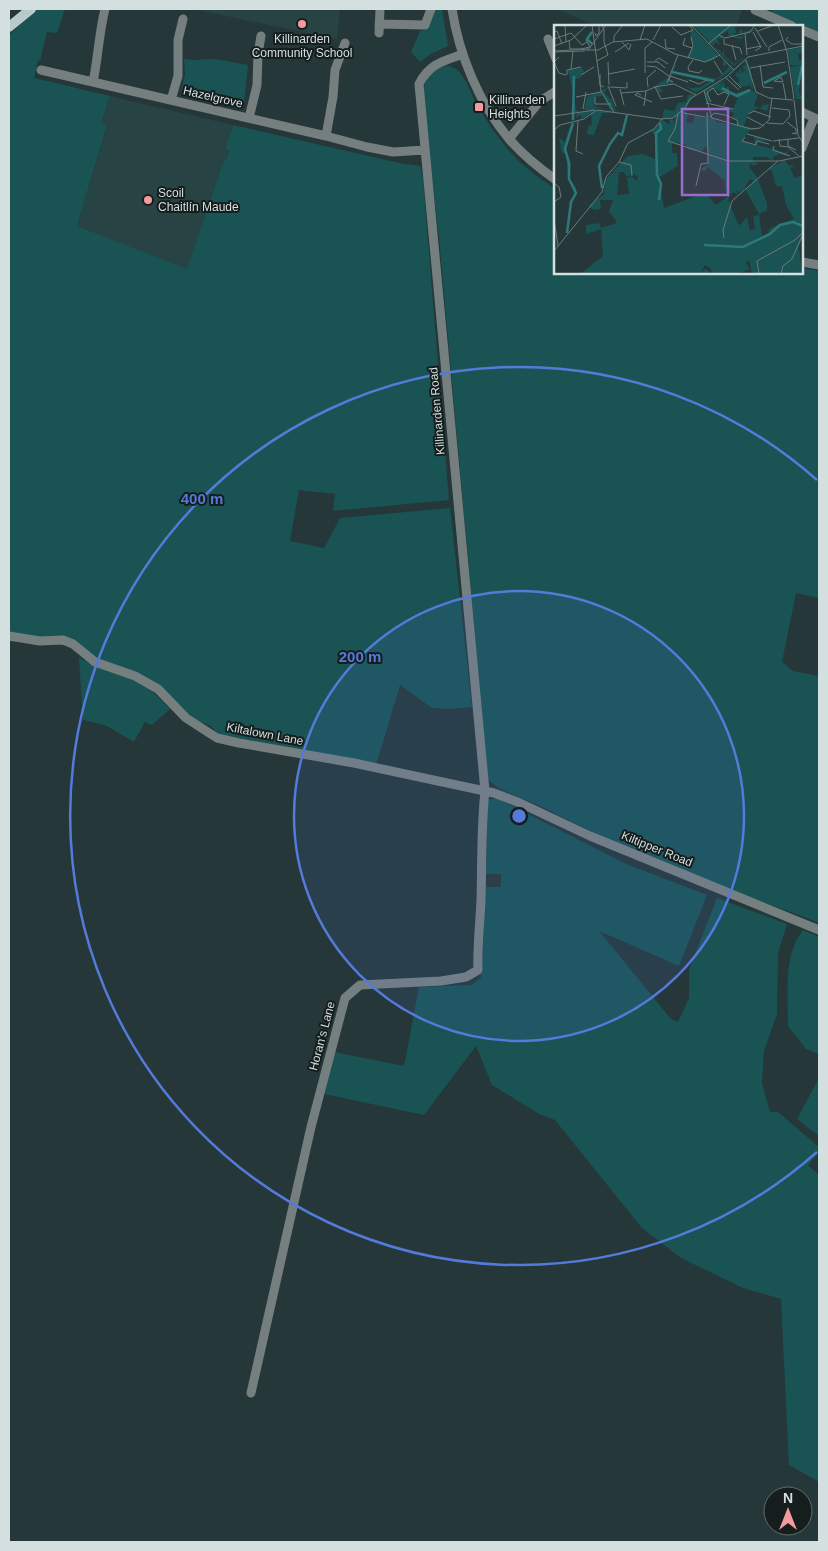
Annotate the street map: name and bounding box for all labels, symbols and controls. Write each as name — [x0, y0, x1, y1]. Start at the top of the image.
marker: Killinarden Community School — [296, 18, 308, 30]
inset map — [554, 25, 803, 274]
place label: Killinarden Community School — [252, 32, 352, 60]
street label: Hazelgrove — [182, 83, 244, 111]
place label: Killinarden Heights — [489, 93, 545, 121]
marker: Killinarden Heights — [473, 101, 485, 113]
place label: Scoil Chaitlín Maude — [158, 186, 239, 214]
marker: Scoil Chaitlín Maude — [142, 194, 154, 206]
street label: Killinarden Road — [426, 367, 448, 455]
text: 400 m — [181, 490, 223, 507]
text: 200 m — [339, 648, 381, 665]
street label: Kiltalown Lane — [225, 720, 305, 748]
centre of rings — [510, 807, 528, 825]
street label: Kiltipper Road — [619, 828, 695, 870]
street label: Horan's Lane — [306, 1000, 338, 1072]
north arrow — [763, 1486, 813, 1536]
text: N — [783, 1490, 793, 1506]

